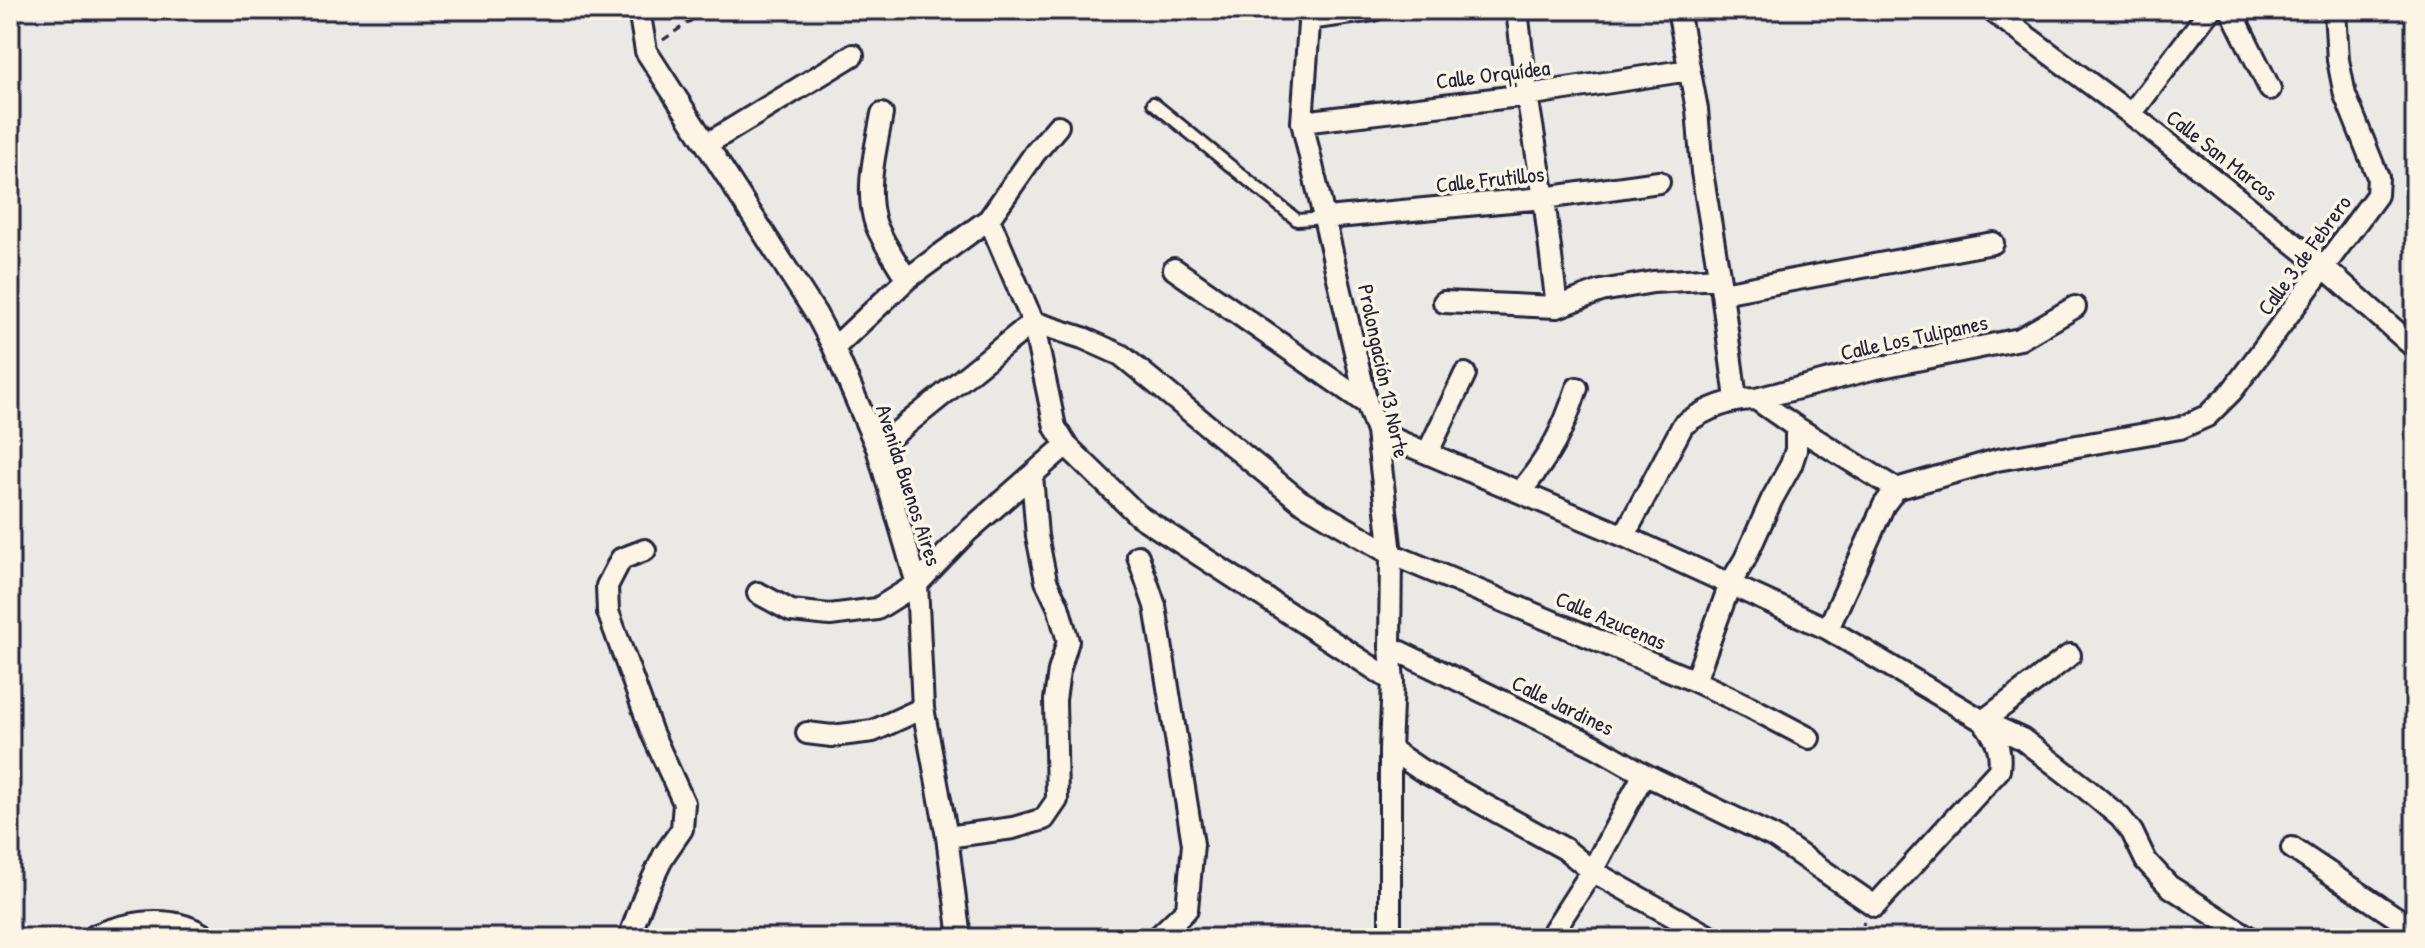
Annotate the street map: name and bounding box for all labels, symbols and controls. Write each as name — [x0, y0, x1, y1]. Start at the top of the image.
street label: Calle Orquídea — [1434, 52, 1552, 96]
street label: Calle San Marcos — [2160, 102, 2284, 208]
street label: Calle Frutillos — [1434, 158, 1546, 200]
street label: Calle 3 de Febrero — [2250, 189, 2358, 321]
street label: Prolongación 13 Norte — [1351, 282, 1417, 461]
street label: Calle Los Tulipanes — [1838, 307, 1990, 367]
street label: Avenida Buenos Aires — [869, 401, 949, 569]
street label: Calle Azucenas — [1551, 583, 1671, 657]
street label: Calle Jardines — [1507, 667, 1619, 743]

